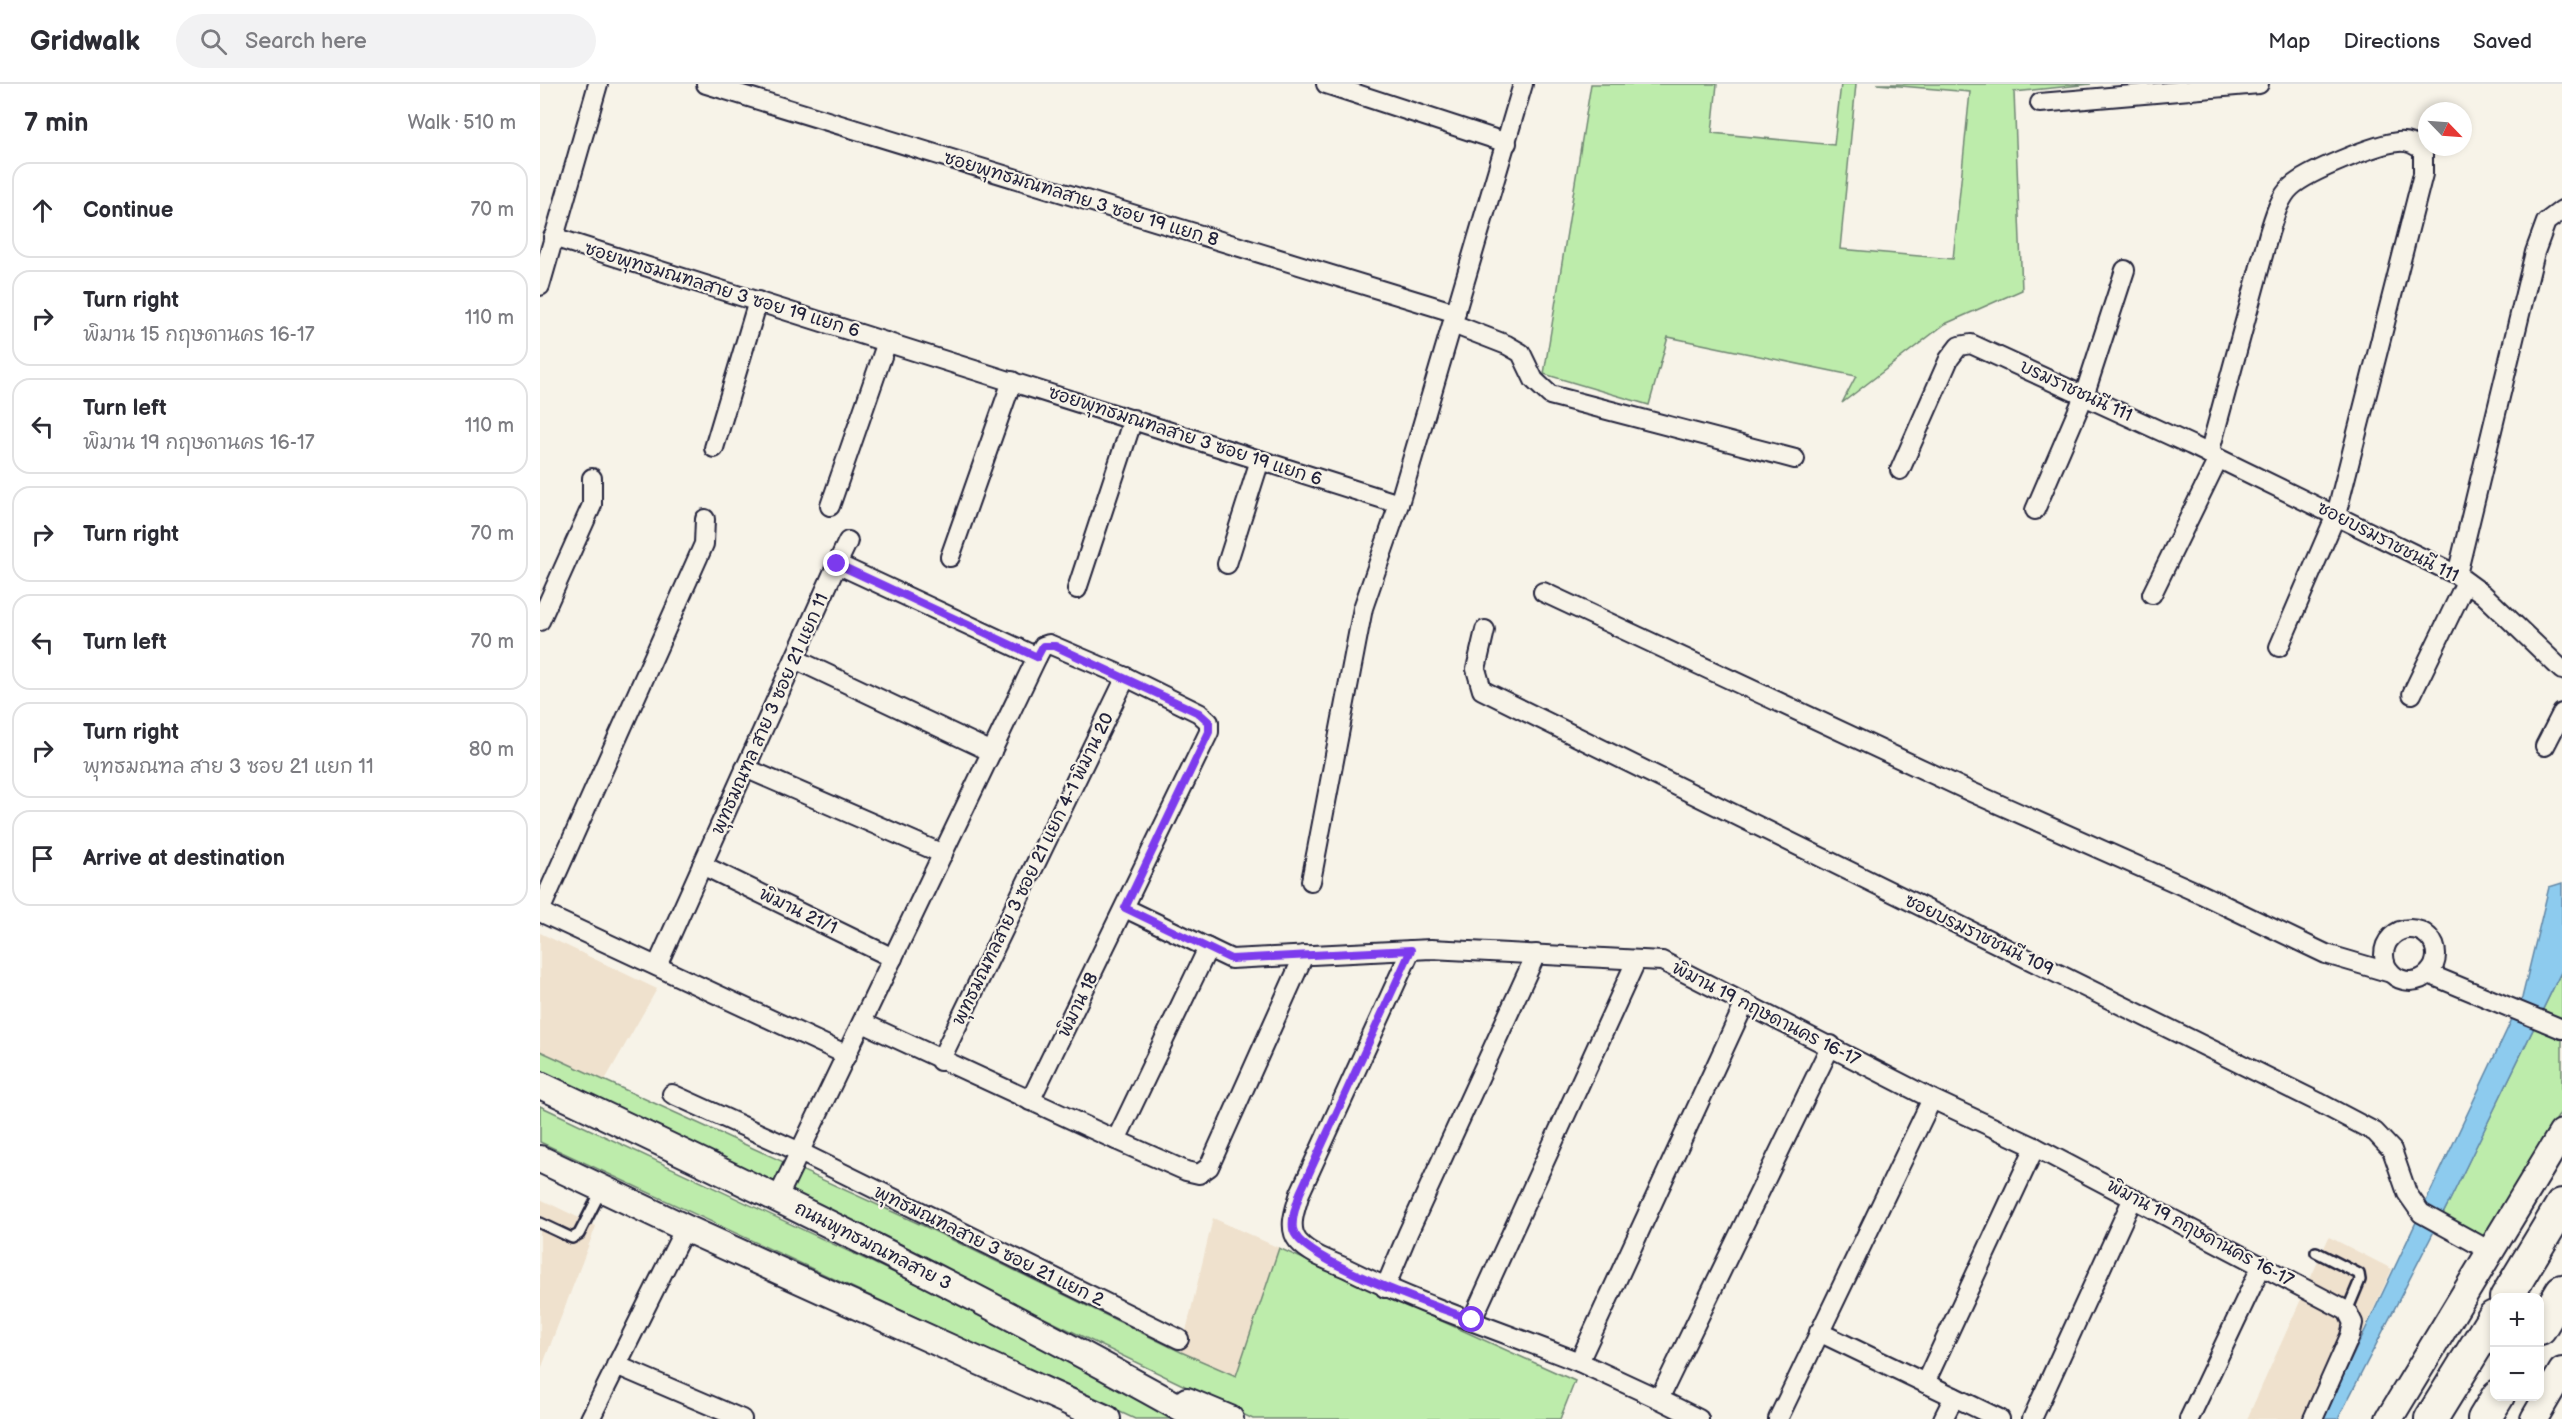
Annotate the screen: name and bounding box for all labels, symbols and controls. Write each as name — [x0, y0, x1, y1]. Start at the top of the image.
search box — [176, 14, 596, 68]
text: Gridwalk — [30, 25, 140, 58]
icon: search — [197, 25, 230, 58]
text: Search here — [245, 28, 367, 55]
text: Map — [2268, 29, 2311, 54]
text: Directions — [2344, 29, 2440, 54]
text: Saved — [2473, 29, 2532, 54]
north arrow — [2418, 102, 2472, 156]
text: 7 min — [24, 108, 88, 139]
text: Walk · 510 m — [407, 111, 516, 135]
street label: ซอยพุทธมณฑลสาย 3 ซอย 19 แยก 8 — [940, 147, 1221, 254]
icon: ahead — [26, 194, 59, 227]
text: Continue — [83, 197, 173, 224]
text: 70 m — [470, 198, 514, 222]
street label: ซอยพุทธมณฑลสาย 3 ซอย 19 แยก 6 — [581, 238, 862, 345]
text: Turn right — [83, 287, 179, 314]
icon: right — [26, 302, 59, 335]
text: 110 m — [465, 306, 514, 330]
text: พิมาน 15 กฤษดานคร 16-17 — [83, 323, 315, 347]
street label: บรมราชชนนี 111 — [2016, 354, 2136, 426]
street label: ซอยพุทธมณฑลสาย 3 ซอย 19 แยก 6 — [1044, 382, 1325, 493]
text: Turn left — [83, 395, 167, 422]
icon: left — [26, 410, 59, 443]
text: 110 m — [465, 414, 514, 438]
text: พิมาน 19 กฤษดานคร 16-17 — [83, 431, 315, 455]
street label: ซอยบรมราชชนนี 111 — [2314, 496, 2463, 587]
icon: right — [26, 518, 59, 551]
text: Turn right — [83, 521, 179, 548]
text: 70 m — [470, 522, 514, 546]
route end — [823, 550, 849, 576]
street label: พุทธมณฑล สาย 3 ซอย 21 แยก 11 — [707, 590, 836, 839]
icon: left — [26, 626, 59, 659]
text: Turn left — [83, 629, 167, 656]
text: 70 m — [470, 630, 514, 654]
street label: พุทธมณฑลสาย 3 ซอย 21 แยก 4-1 พิมาน 20 — [947, 709, 1121, 1030]
text: Turn right — [83, 719, 179, 746]
icon: right — [26, 734, 59, 767]
text: 80 m — [469, 738, 514, 762]
text: พุทธมณฑล สาย 3 ซอย 21 แยก 11 — [83, 755, 374, 779]
icon: arrive — [26, 842, 59, 875]
text: Arrive at destination — [83, 845, 285, 872]
street label: พิมาน 21/1 — [756, 882, 841, 939]
street label: ซอยบรมราชชนนี 109 — [1901, 888, 2058, 980]
street label: พิมาน 19 กฤษดานคร 16-17 — [1668, 956, 1864, 1072]
street label: พิมาน 18 — [1052, 969, 1103, 1041]
street label: พิมาน 19 กฤษดานคร 16-17 — [2103, 1174, 2298, 1292]
street label: พุทธมณฑลสาย 3 ซอย 21 แยก 2 — [869, 1181, 1108, 1314]
street label: ถนนพุทธมณฑลสาย 3 — [790, 1197, 955, 1297]
map controls — [2490, 1293, 2544, 1401]
button: + — [2490, 1293, 2544, 1347]
route start — [1458, 1306, 1484, 1332]
button: − — [2490, 1347, 2544, 1401]

